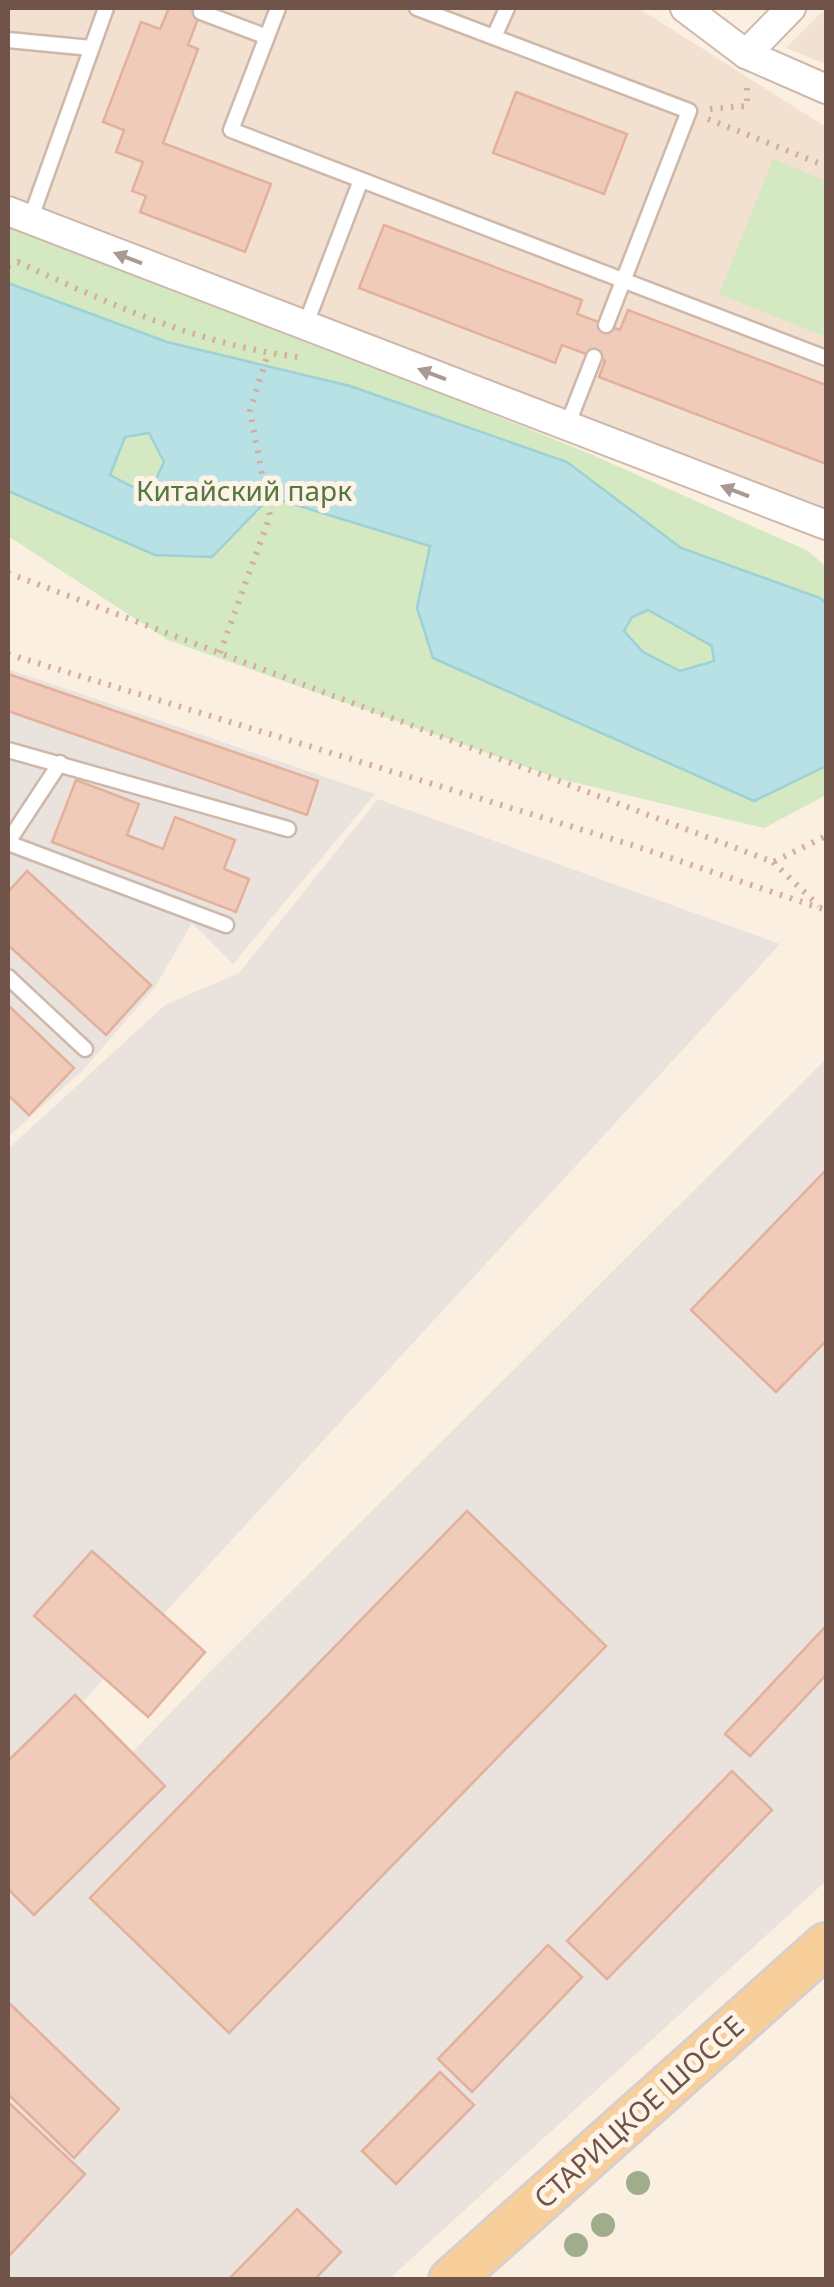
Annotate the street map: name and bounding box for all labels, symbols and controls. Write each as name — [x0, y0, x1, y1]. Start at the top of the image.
one-way arrow — [113, 250, 143, 265]
one-way arrow — [417, 366, 447, 382]
park label: Китайский парк — [136, 471, 352, 509]
one-way arrow — [720, 482, 750, 498]
street label: СТАРИЦКОЕ ШОССЕ — [525, 2007, 752, 2216]

